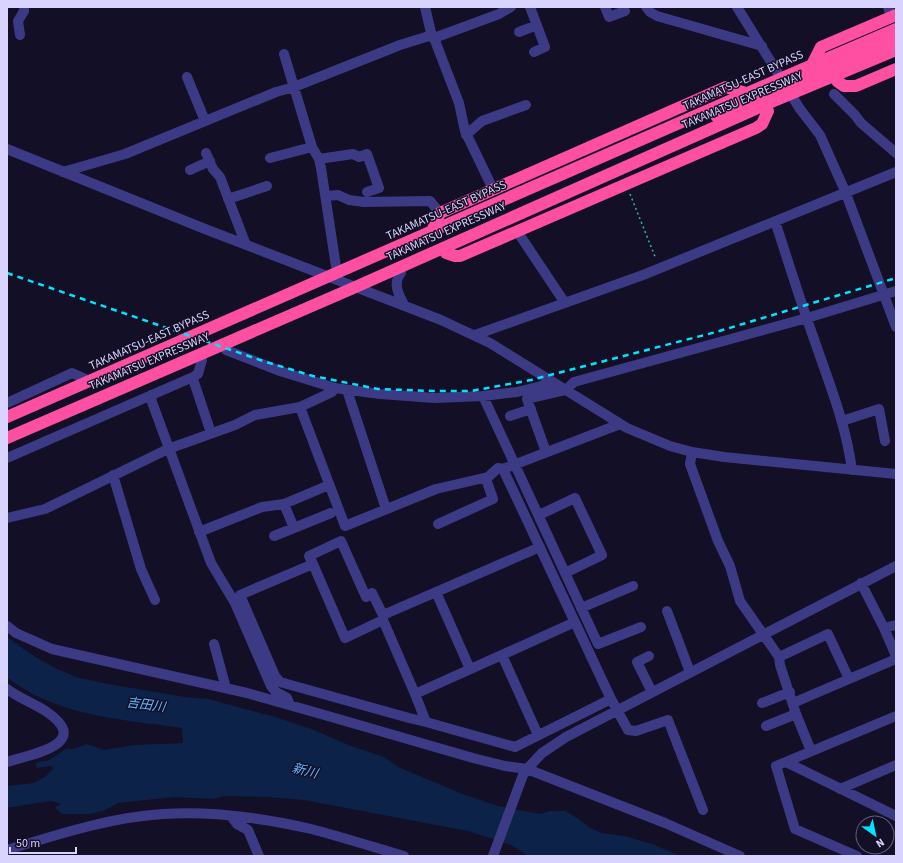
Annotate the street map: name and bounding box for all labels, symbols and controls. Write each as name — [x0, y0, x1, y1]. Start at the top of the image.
street label: TAKAMATSU-EAST BYPASS — [680, 46, 806, 115]
street label: TAKAMATSU EXPRESSWAY — [679, 67, 805, 134]
street label: TAKAMATSU-EAST BYPASS — [383, 176, 509, 245]
street label: TAKAMATSU EXPRESSWAY — [384, 197, 509, 266]
street label: TAKAMATSU-EAST BYPASS — [86, 306, 212, 375]
street label: TAKAMATSU EXPRESSWAY — [86, 328, 212, 395]
water label: 吉田川 — [125, 693, 168, 717]
water label: 新川 — [290, 759, 322, 784]
north arrow — [855, 815, 895, 855]
scale bar — [10, 829, 76, 855]
text: 50 m — [16, 835, 40, 852]
text: N — [873, 835, 887, 851]

